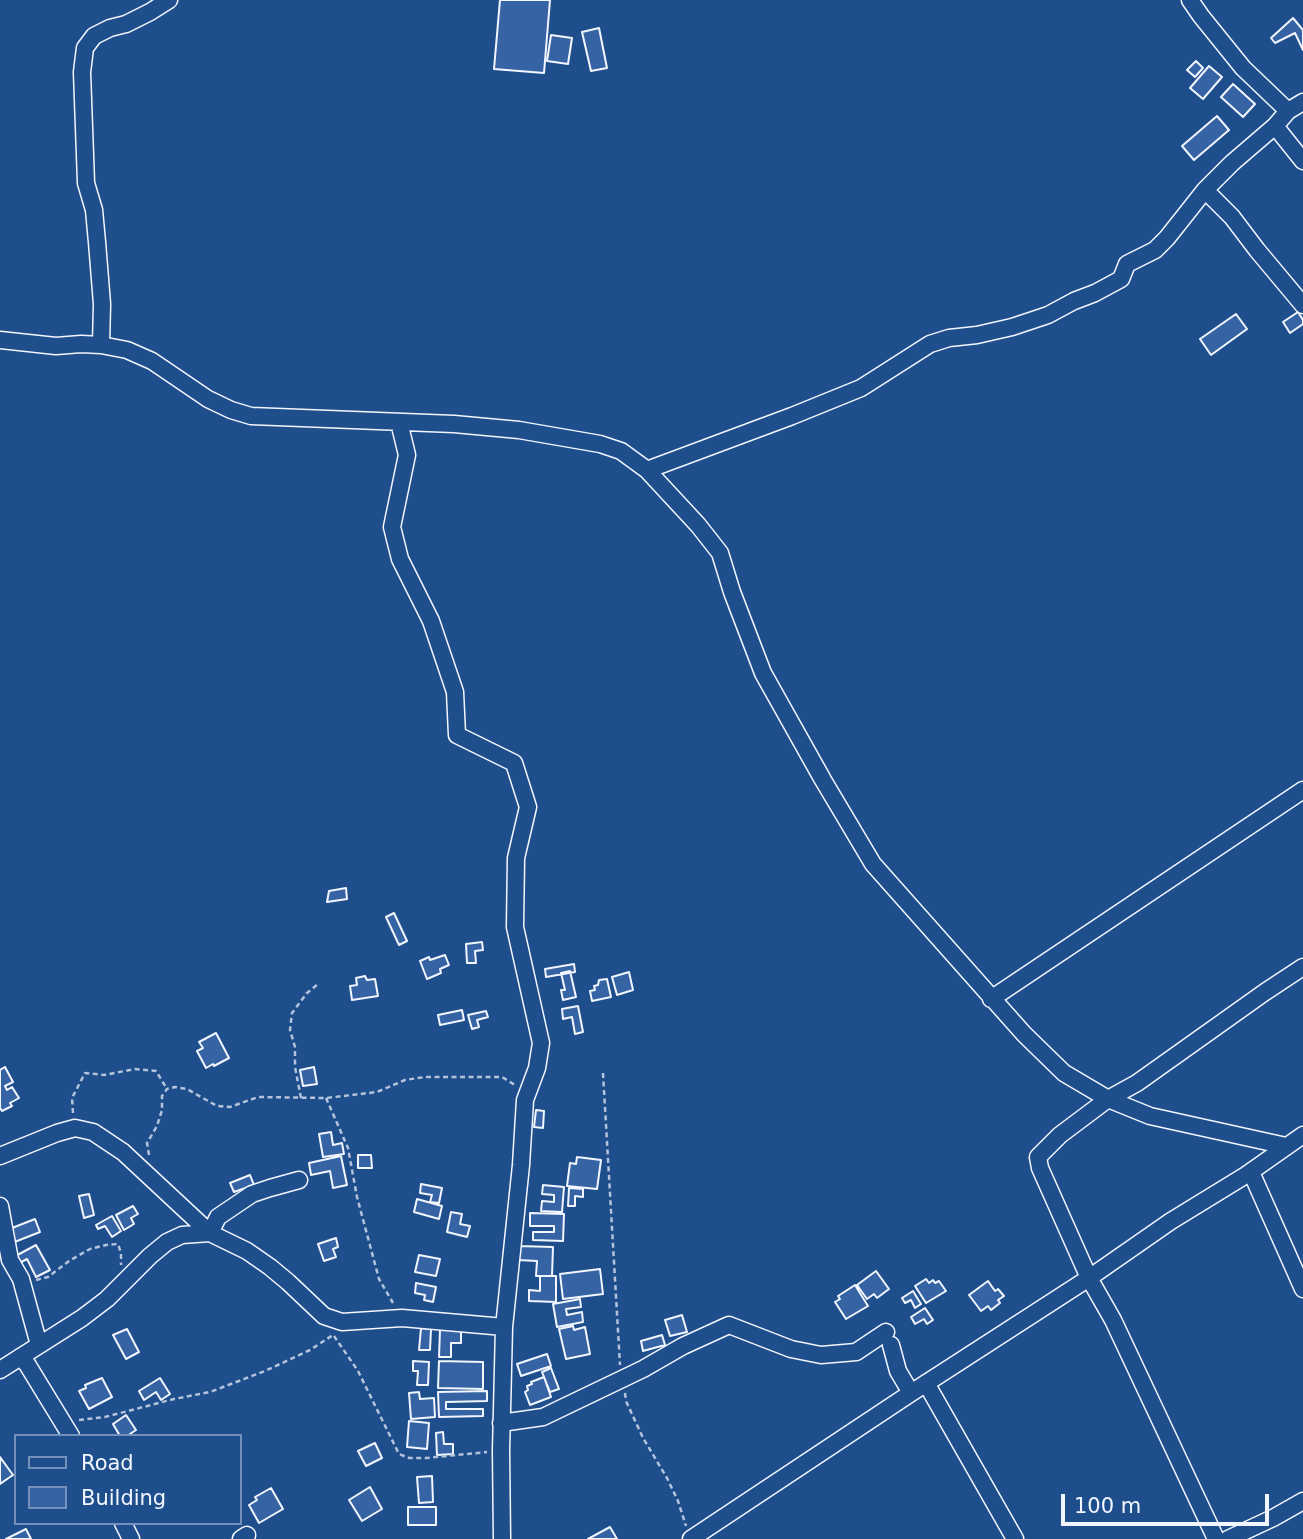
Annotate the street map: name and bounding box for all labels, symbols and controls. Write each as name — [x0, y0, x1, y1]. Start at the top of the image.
legend — [14, 1434, 242, 1525]
text: Road — [81, 1451, 134, 1475]
scale bar — [1065, 1480, 1273, 1524]
text: Building — [81, 1486, 166, 1510]
text: 100 m — [1074, 1494, 1141, 1518]

